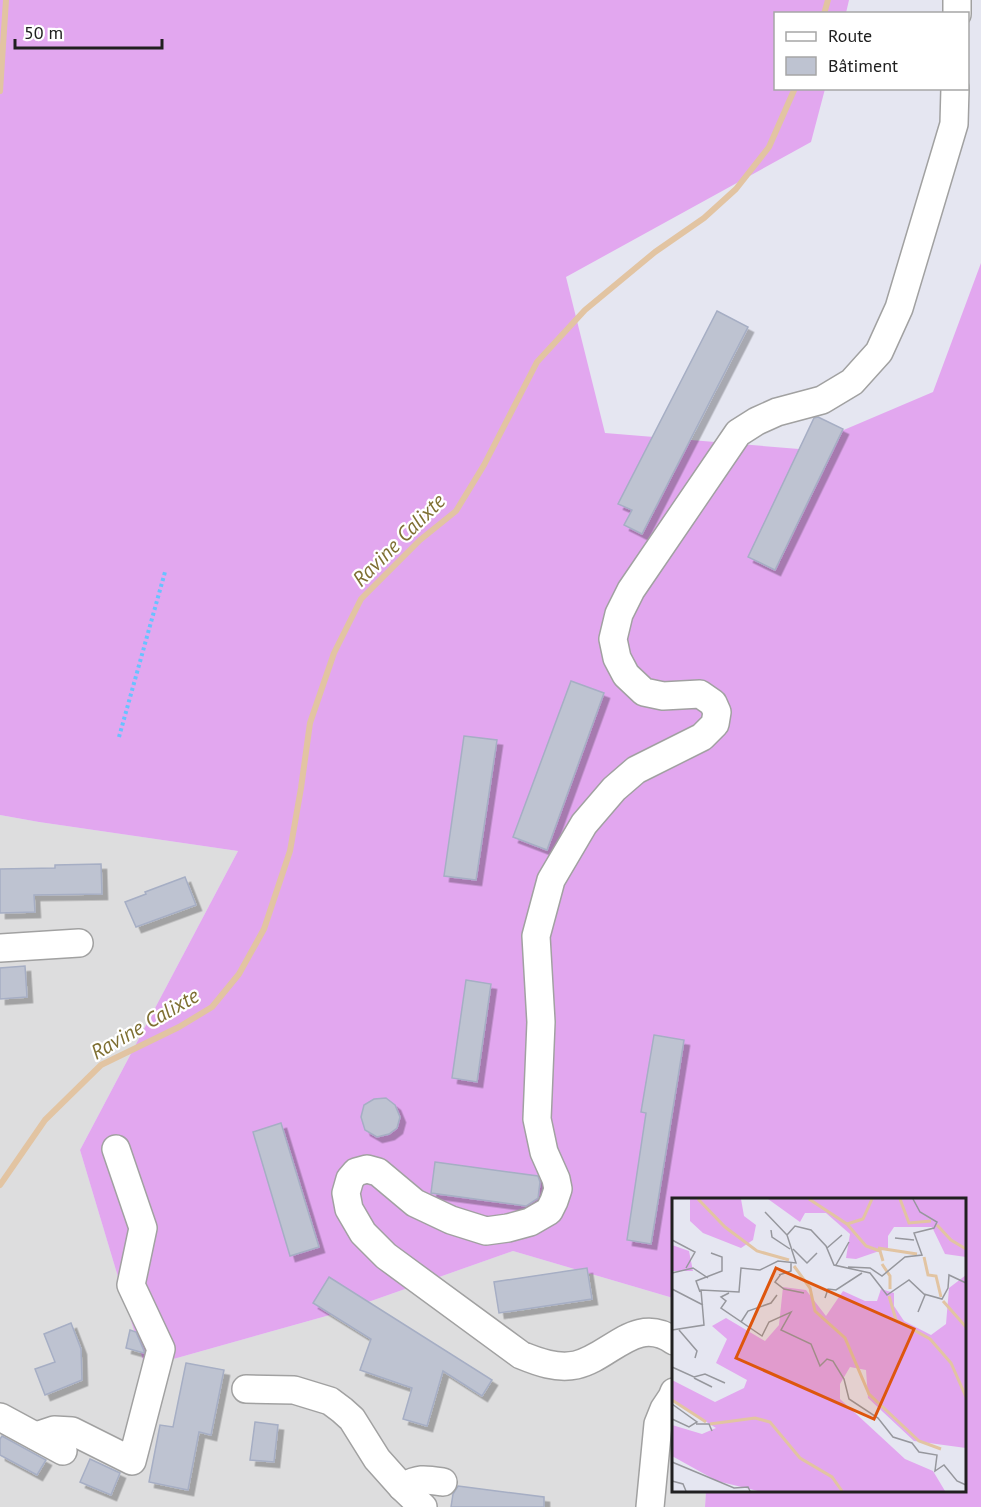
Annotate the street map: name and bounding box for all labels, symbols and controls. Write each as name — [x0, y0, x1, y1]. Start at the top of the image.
scale bar — [15, 12, 162, 50]
legend — [774, 12, 969, 90]
text: 50 m — [24, 21, 63, 44]
text: Route — [828, 24, 872, 47]
text: Bâtiment — [828, 54, 898, 77]
water label: Ravine Calixte — [346, 487, 451, 592]
water label: Ravine Calixte — [86, 982, 204, 1065]
inset map — [672, 1198, 966, 1492]

